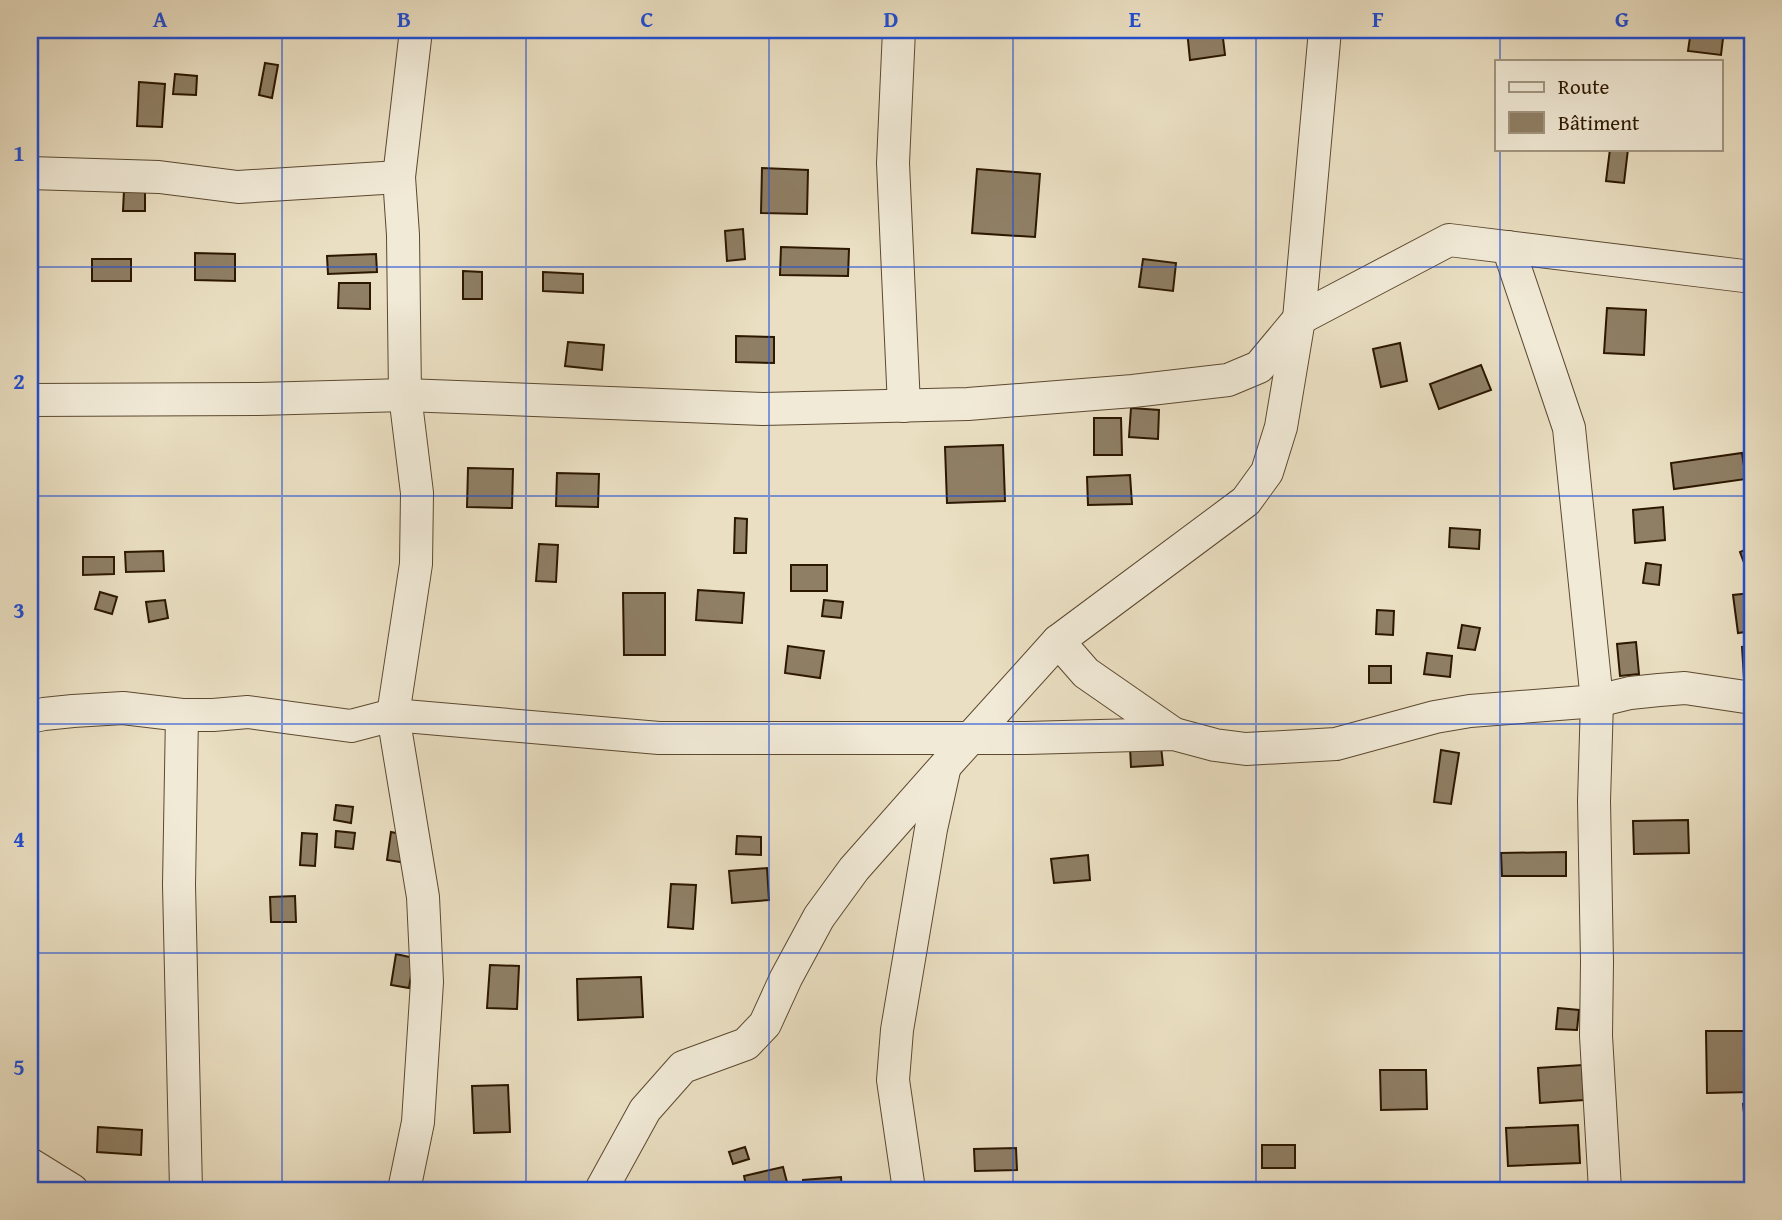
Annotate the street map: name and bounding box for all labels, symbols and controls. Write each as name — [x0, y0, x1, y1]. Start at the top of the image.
text: A — [153, 2, 168, 35]
text: B — [397, 2, 411, 35]
text: C — [640, 2, 654, 35]
text: D — [884, 2, 899, 35]
text: E — [1129, 2, 1141, 35]
text: F — [1372, 2, 1384, 35]
text: G — [1615, 2, 1629, 35]
legend — [1495, 60, 1722, 150]
text: Route — [1558, 71, 1610, 102]
text: Bâtiment — [1558, 107, 1640, 138]
text: 1 — [13, 136, 25, 169]
text: 2 — [13, 364, 25, 397]
text: 3 — [13, 593, 25, 626]
text: 4 — [13, 822, 25, 855]
text: 5 — [13, 1050, 25, 1083]

